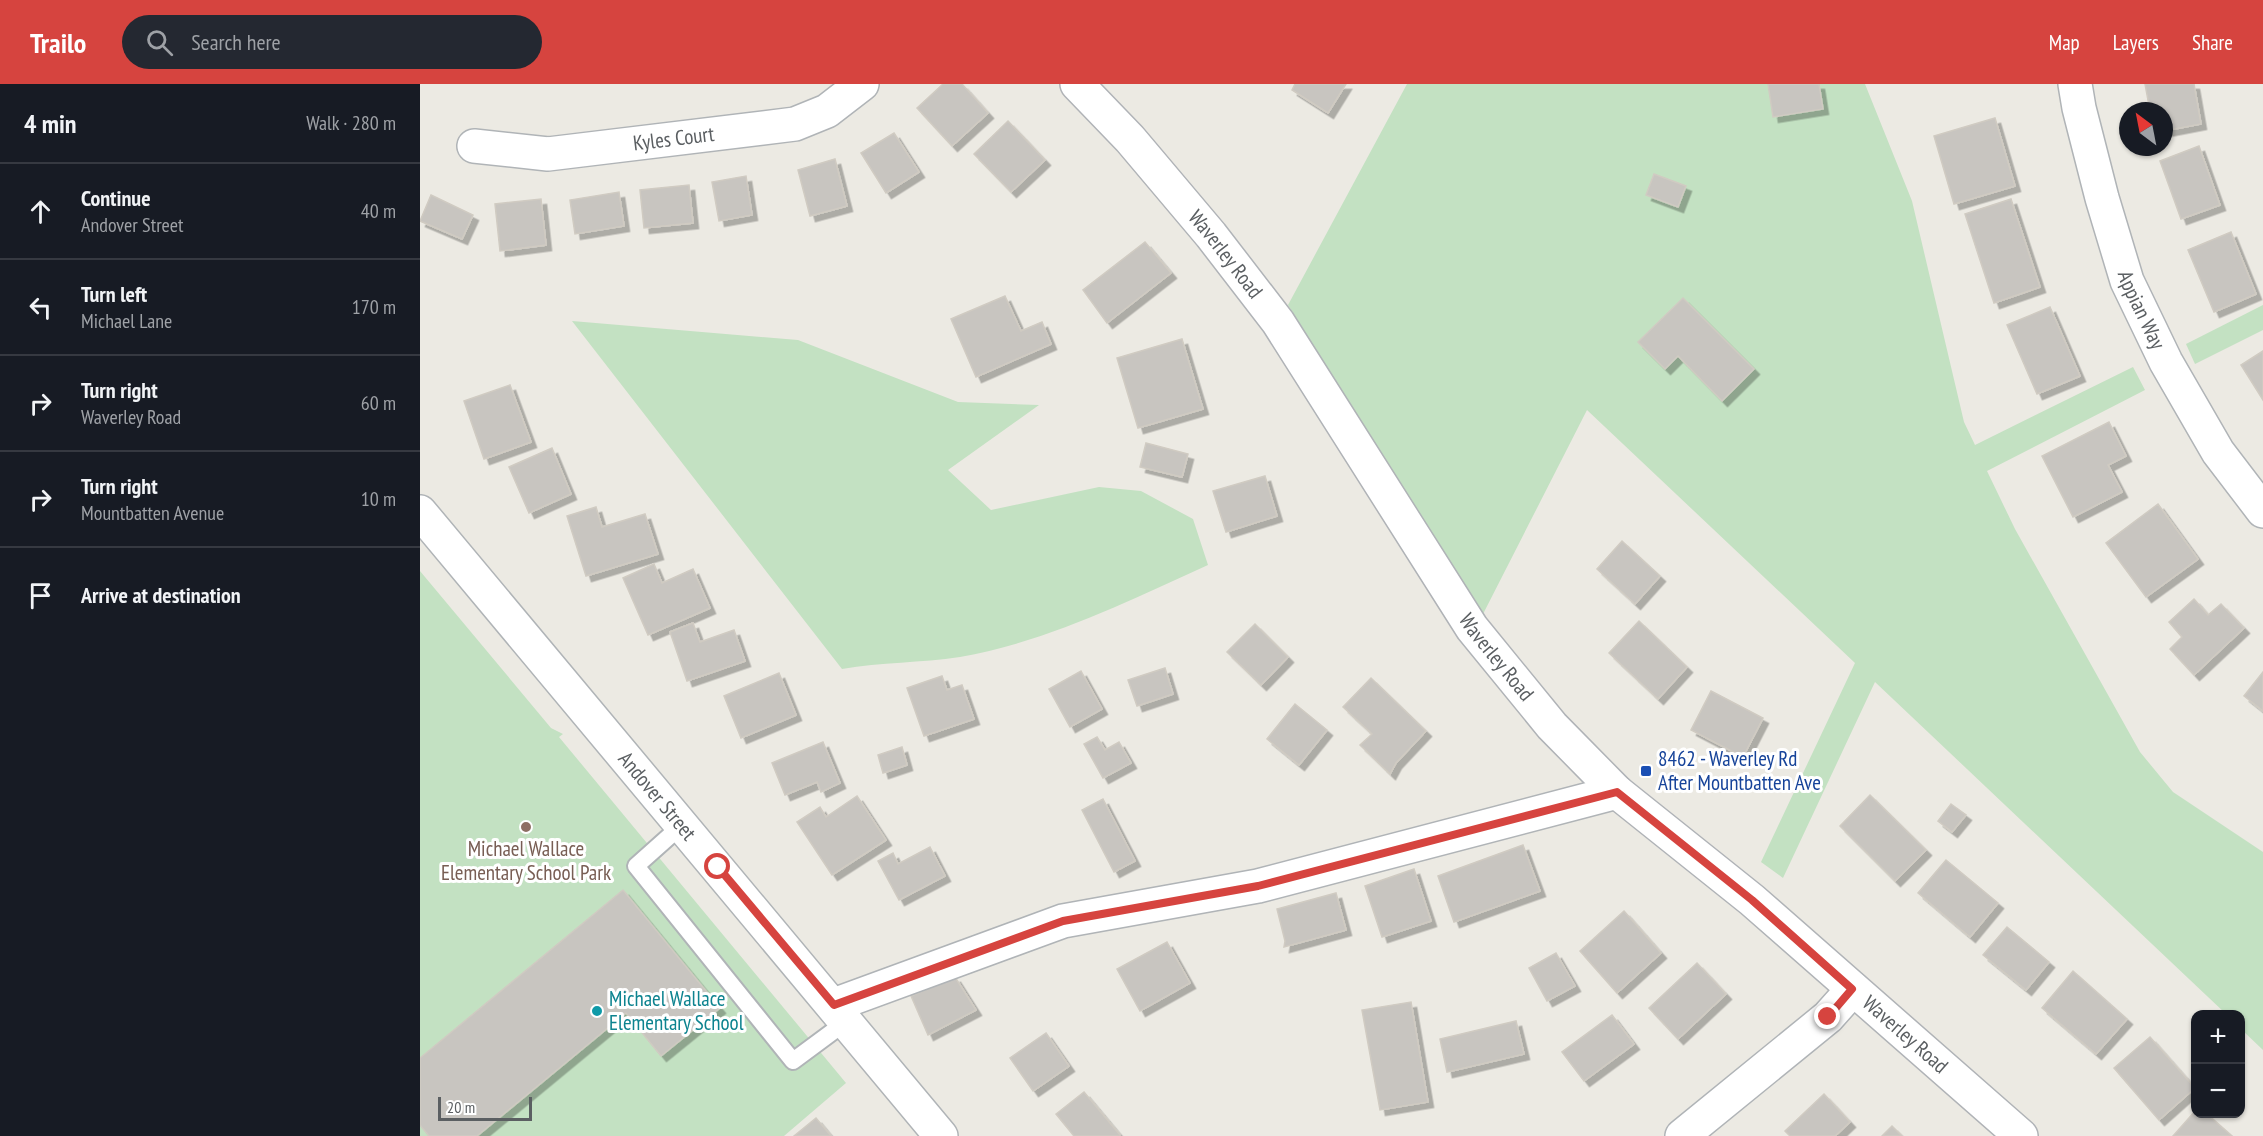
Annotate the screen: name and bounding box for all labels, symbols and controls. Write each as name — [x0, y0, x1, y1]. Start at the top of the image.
search box — [122, 15, 542, 69]
text: Trailo — [30, 24, 86, 61]
icon: search — [143, 26, 176, 59]
text: Search here — [191, 28, 281, 56]
text: Map — [2049, 29, 2080, 56]
text: Layers — [2113, 29, 2159, 56]
text: Share — [2192, 29, 2233, 56]
north arrow — [2119, 102, 2173, 156]
text: 4 min — [24, 107, 77, 140]
text: Walk · 280 m — [306, 110, 396, 136]
street label: Kyles Court — [631, 120, 716, 157]
text: Continue — [81, 184, 151, 212]
icon: ahead — [24, 195, 57, 228]
text: 40 m — [361, 198, 396, 224]
street label: Waverley Road — [1183, 204, 1269, 304]
text: Andover Street — [81, 212, 183, 238]
street label: Appian Way — [2112, 267, 2172, 354]
text: Turn left — [81, 280, 147, 308]
icon: left — [24, 291, 57, 324]
text: 170 m — [352, 294, 396, 320]
text: Michael Lane — [81, 308, 172, 334]
text: Turn right — [81, 376, 158, 404]
icon: right — [24, 387, 57, 420]
text: 60 m — [361, 390, 396, 416]
text: Waverley Road — [81, 404, 181, 430]
text: Turn right — [81, 472, 158, 500]
icon: right — [24, 483, 57, 516]
text: 10 m — [361, 486, 396, 512]
text: Mountbatten Avenue — [81, 500, 224, 526]
icon: arrive — [24, 579, 57, 612]
text: Arrive at destination — [81, 581, 241, 609]
street label: Waverley Road — [1453, 608, 1540, 706]
place label: 8462 - Waverley Rd After Mountbatten Ave — [1658, 745, 1821, 796]
street label: Andover Street — [613, 746, 703, 846]
marker: 8462 - Waverley Rd After Mountbatten Ave — [1639, 764, 1653, 778]
marker: Michael Wallace Elementary School Park — [519, 820, 533, 834]
place label: Michael Wallace Elementary School Park — [441, 835, 611, 886]
route start — [704, 853, 730, 879]
place label: Michael Wallace Elementary School — [609, 985, 744, 1036]
street label: Waverley Road — [1857, 989, 1954, 1079]
route end — [1814, 1003, 1840, 1029]
marker: Michael Wallace Elementary School — [590, 1004, 604, 1018]
map controls — [2191, 1010, 2245, 1118]
button: + — [2191, 1010, 2245, 1064]
button: − — [2191, 1064, 2245, 1118]
scale bar — [438, 1094, 532, 1122]
text: 20 m — [447, 1097, 475, 1117]

